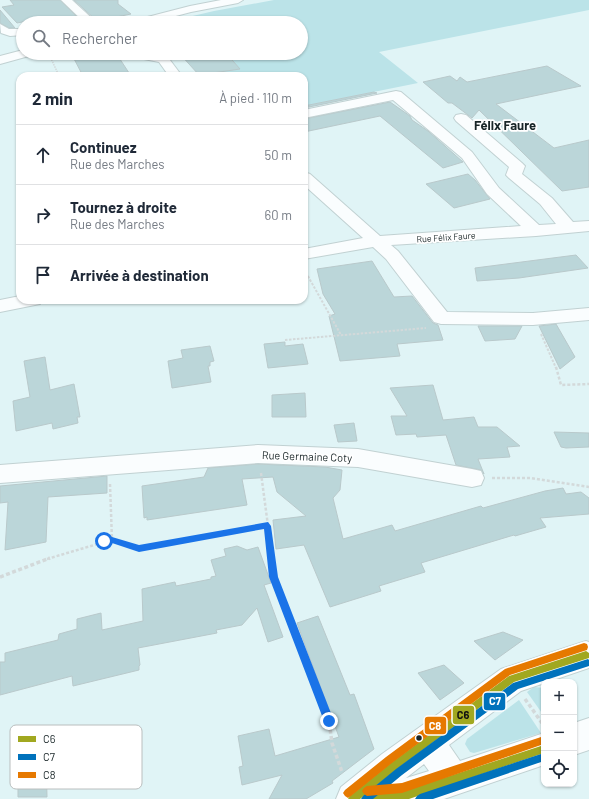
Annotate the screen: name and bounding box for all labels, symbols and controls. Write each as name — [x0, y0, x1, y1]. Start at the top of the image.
search box — [16, 16, 308, 60]
icon: search — [30, 27, 52, 49]
text: Rechercher — [62, 29, 138, 47]
text: 2 min — [32, 88, 73, 108]
text: À pied · 110 m — [219, 90, 292, 106]
district label: Félix Faure — [474, 117, 536, 133]
text: Continuez — [70, 138, 137, 156]
icon: ahead — [32, 144, 54, 166]
text: 50 m — [265, 147, 292, 163]
text: Rue des Marches — [70, 156, 165, 172]
text: Tournez à droite — [70, 198, 177, 216]
icon: right — [32, 204, 54, 226]
text: 60 m — [265, 207, 292, 223]
text: Rue des Marches — [70, 216, 165, 232]
street label: Rue Félix Faure — [416, 229, 476, 245]
icon: arrive — [32, 264, 54, 286]
text: Arrivée à destination — [70, 266, 209, 284]
street label: Rue Germaine Coty — [262, 448, 352, 464]
route start — [95, 532, 113, 550]
map controls — [541, 679, 577, 787]
button: + — [541, 679, 577, 715]
line badge: C7 — [483, 692, 506, 711]
text: C7 — [489, 694, 502, 707]
line badge: C6 — [452, 705, 475, 725]
text: C6 — [457, 708, 469, 721]
route end — [320, 712, 338, 730]
button: − — [541, 715, 577, 751]
line badge: C8 — [424, 716, 447, 735]
text: C8 — [429, 719, 441, 732]
legend — [10, 725, 142, 789]
text: C6 — [43, 732, 56, 745]
unlabelled marker — [414, 733, 424, 743]
text: C7 — [43, 750, 55, 763]
button: locate — [541, 751, 577, 787]
text: C8 — [43, 768, 56, 781]

